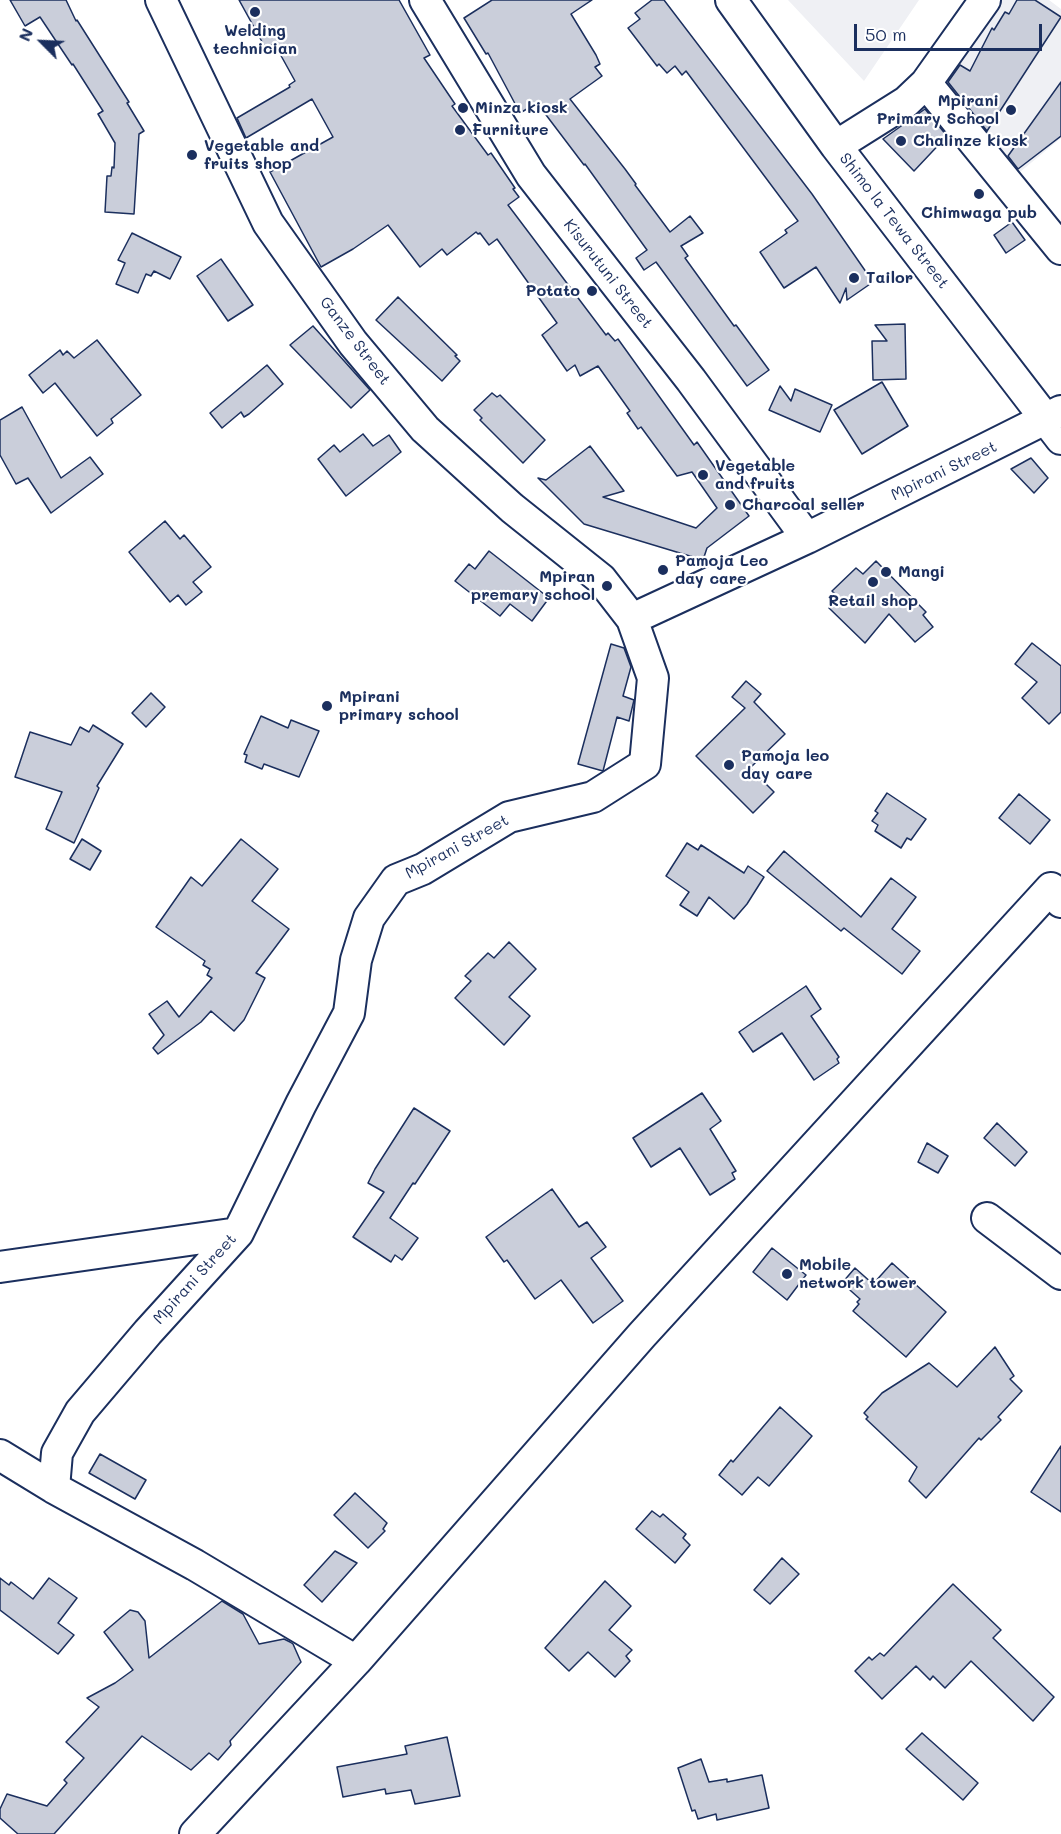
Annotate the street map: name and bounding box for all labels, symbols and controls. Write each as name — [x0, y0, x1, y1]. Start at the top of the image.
marker: Welding technician — [248, 5, 262, 19]
north arrow — [12, 12, 72, 72]
scale bar — [857, 12, 1044, 50]
place label: Welding technician — [213, 21, 297, 59]
text: 50 m — [865, 22, 907, 46]
text: N — [13, 25, 37, 44]
place label: Mpirani Primary School — [876, 91, 999, 129]
place label: Minza kiosk — [475, 98, 568, 118]
marker: Minza kiosk — [456, 101, 470, 115]
marker: Mpirani Primary School — [1004, 103, 1018, 117]
place label: Furniture — [472, 120, 548, 140]
marker: Furniture — [453, 123, 467, 137]
place label: Chalinze kiosk — [913, 131, 1028, 151]
marker: Chalinze kiosk — [894, 134, 908, 148]
place label: Vegetable and fruits shop — [204, 136, 319, 174]
marker: Vegetable and fruits shop — [185, 148, 199, 162]
street label: Shimo la Tewa Street — [835, 149, 953, 293]
marker: Chimwaga pub — [972, 187, 986, 201]
place label: Chimwaga pub — [921, 203, 1037, 223]
street label: Kisurutuni Street — [559, 215, 657, 333]
place label: Tailor — [866, 268, 913, 288]
marker: Tailor — [847, 271, 861, 285]
place label: Potato — [526, 281, 580, 301]
marker: Potato — [585, 284, 599, 298]
street label: Ganze Street — [316, 293, 394, 389]
street label: Mpirani Street — [888, 437, 1000, 505]
place label: Vegetable and fruits — [715, 456, 795, 494]
marker: Vegetable and fruits — [696, 468, 710, 482]
place label: Charcoal seller — [742, 495, 865, 515]
marker: Charcoal seller — [723, 498, 737, 512]
place label: Pamoja Leo day care — [675, 551, 768, 589]
place label: Mangi — [898, 562, 945, 582]
marker: Pamoja Leo day care — [656, 563, 670, 577]
marker: Mangi — [879, 565, 893, 579]
place label: Mpiran premary school — [471, 567, 595, 605]
marker: Retail shop — [866, 575, 880, 589]
marker: Mpiran premary school — [600, 579, 614, 593]
place label: Retail shop — [828, 591, 918, 611]
place label: Mpirani primary school — [339, 687, 459, 725]
marker: Mpirani primary school — [320, 699, 334, 713]
place label: Pamoja leo day care — [741, 746, 829, 784]
marker: Pamoja leo day care — [722, 758, 736, 772]
street label: Mpirani Street — [402, 811, 512, 883]
street label: Mpirani Street — [149, 1230, 241, 1328]
place label: Mobile network tower — [799, 1255, 917, 1293]
marker: Mobile network tower — [780, 1267, 794, 1281]

